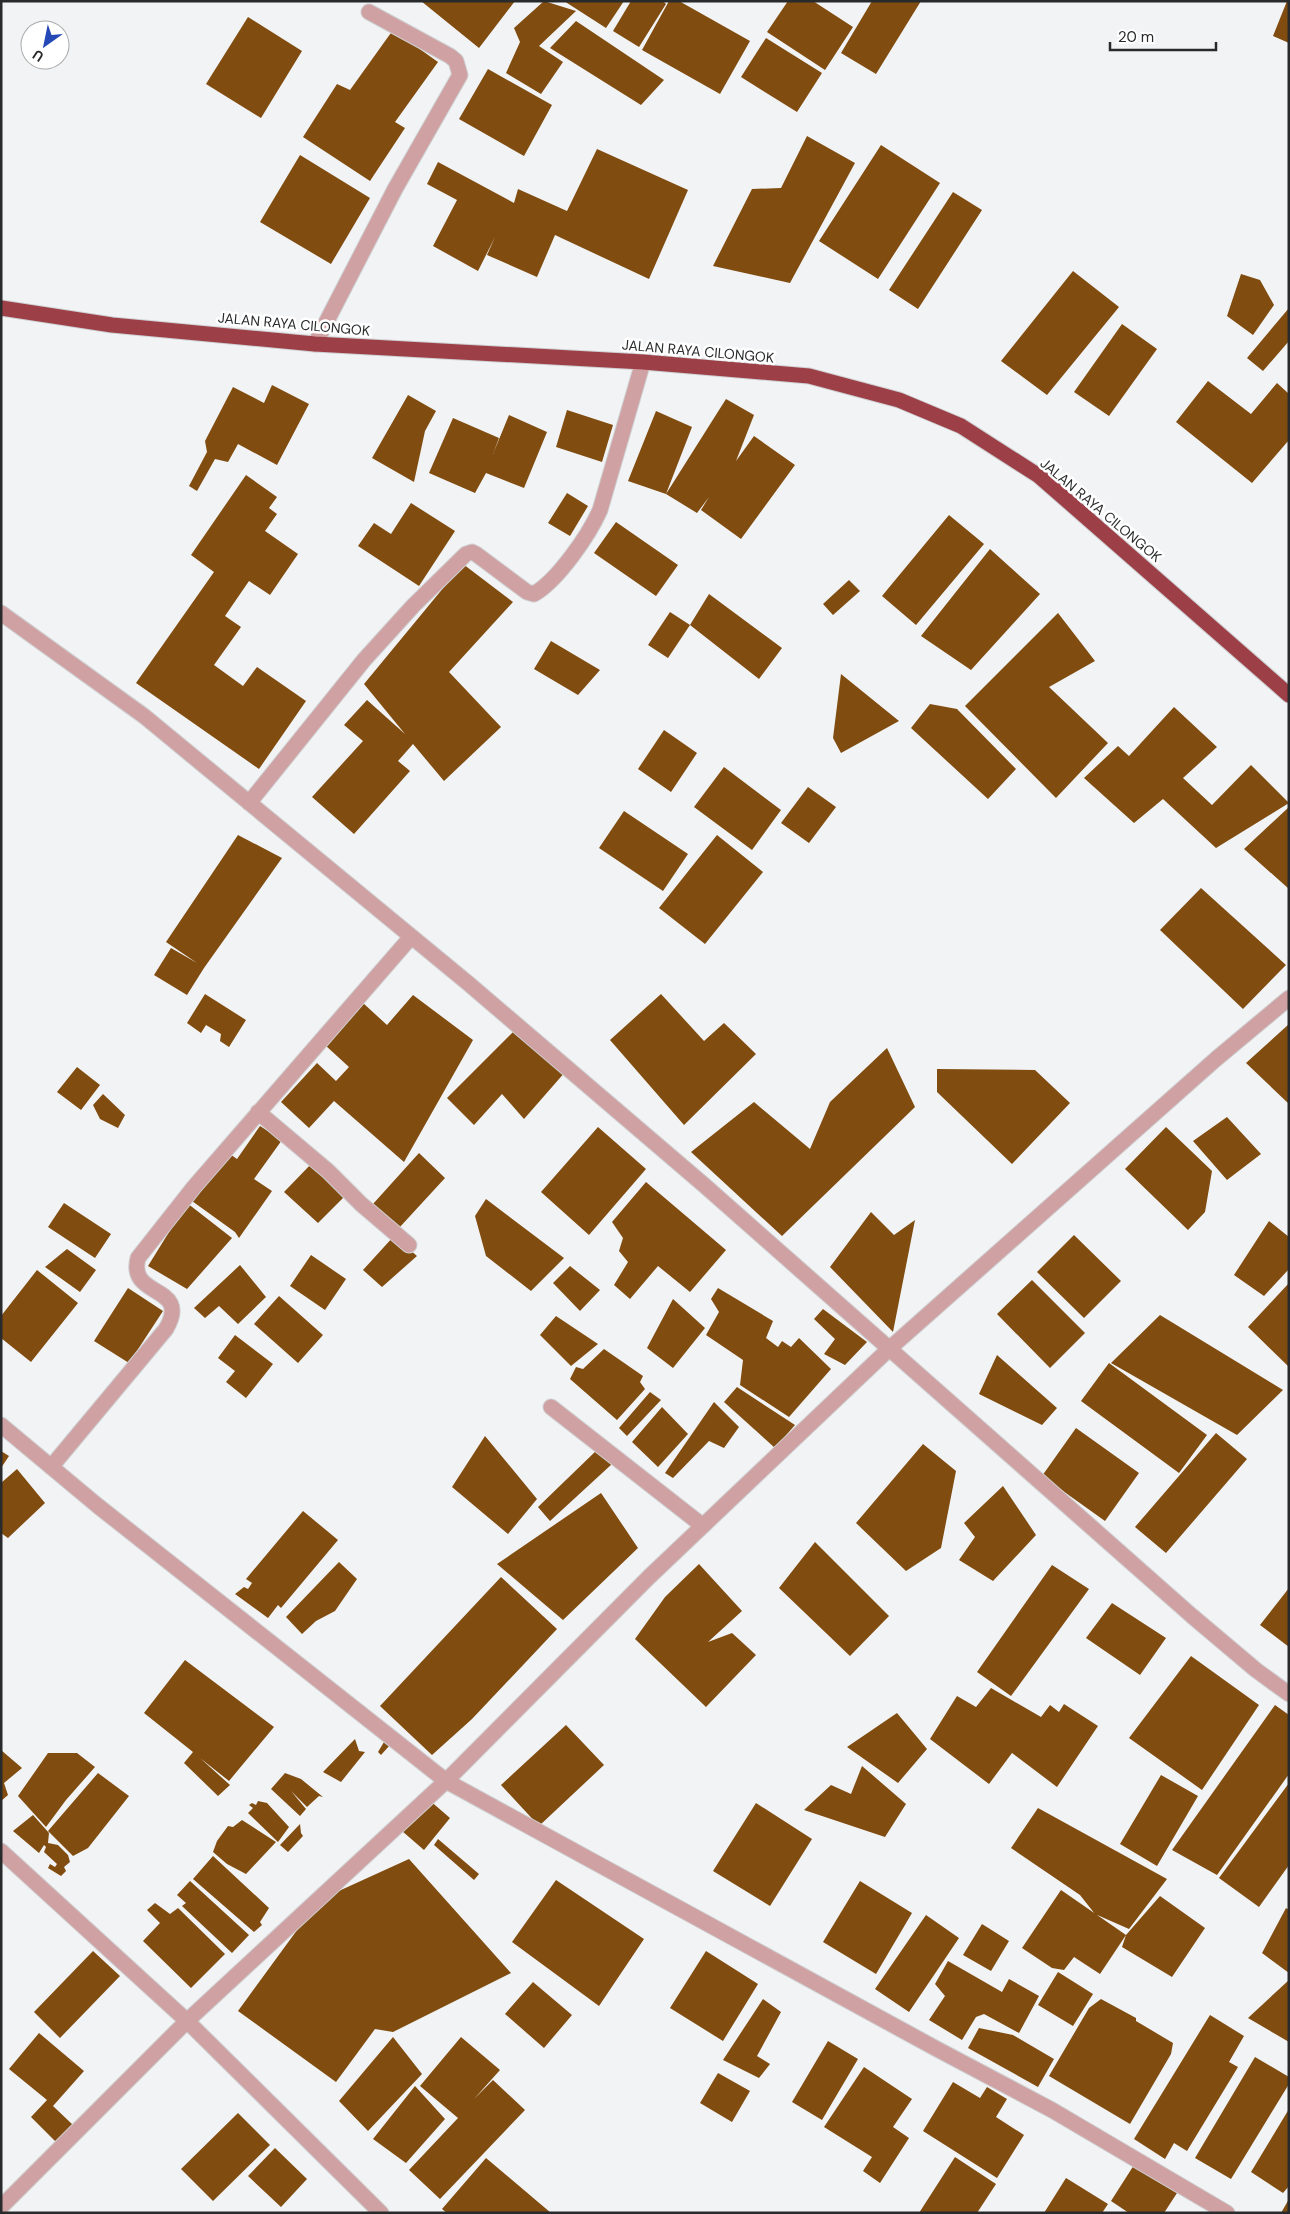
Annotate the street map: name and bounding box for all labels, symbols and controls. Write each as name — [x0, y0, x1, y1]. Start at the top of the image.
north arrow — [20, 20, 70, 70]
scale bar — [1110, 20, 1216, 52]
text: 20 m — [1118, 27, 1154, 47]
text: U — [29, 46, 47, 66]
street label: JALAN RAYA CILONGOK — [217, 308, 371, 340]
street label: JALAN RAYA CILONGOK — [621, 335, 775, 367]
street label: JALAN RAYA CILONGOK — [1037, 454, 1165, 566]

